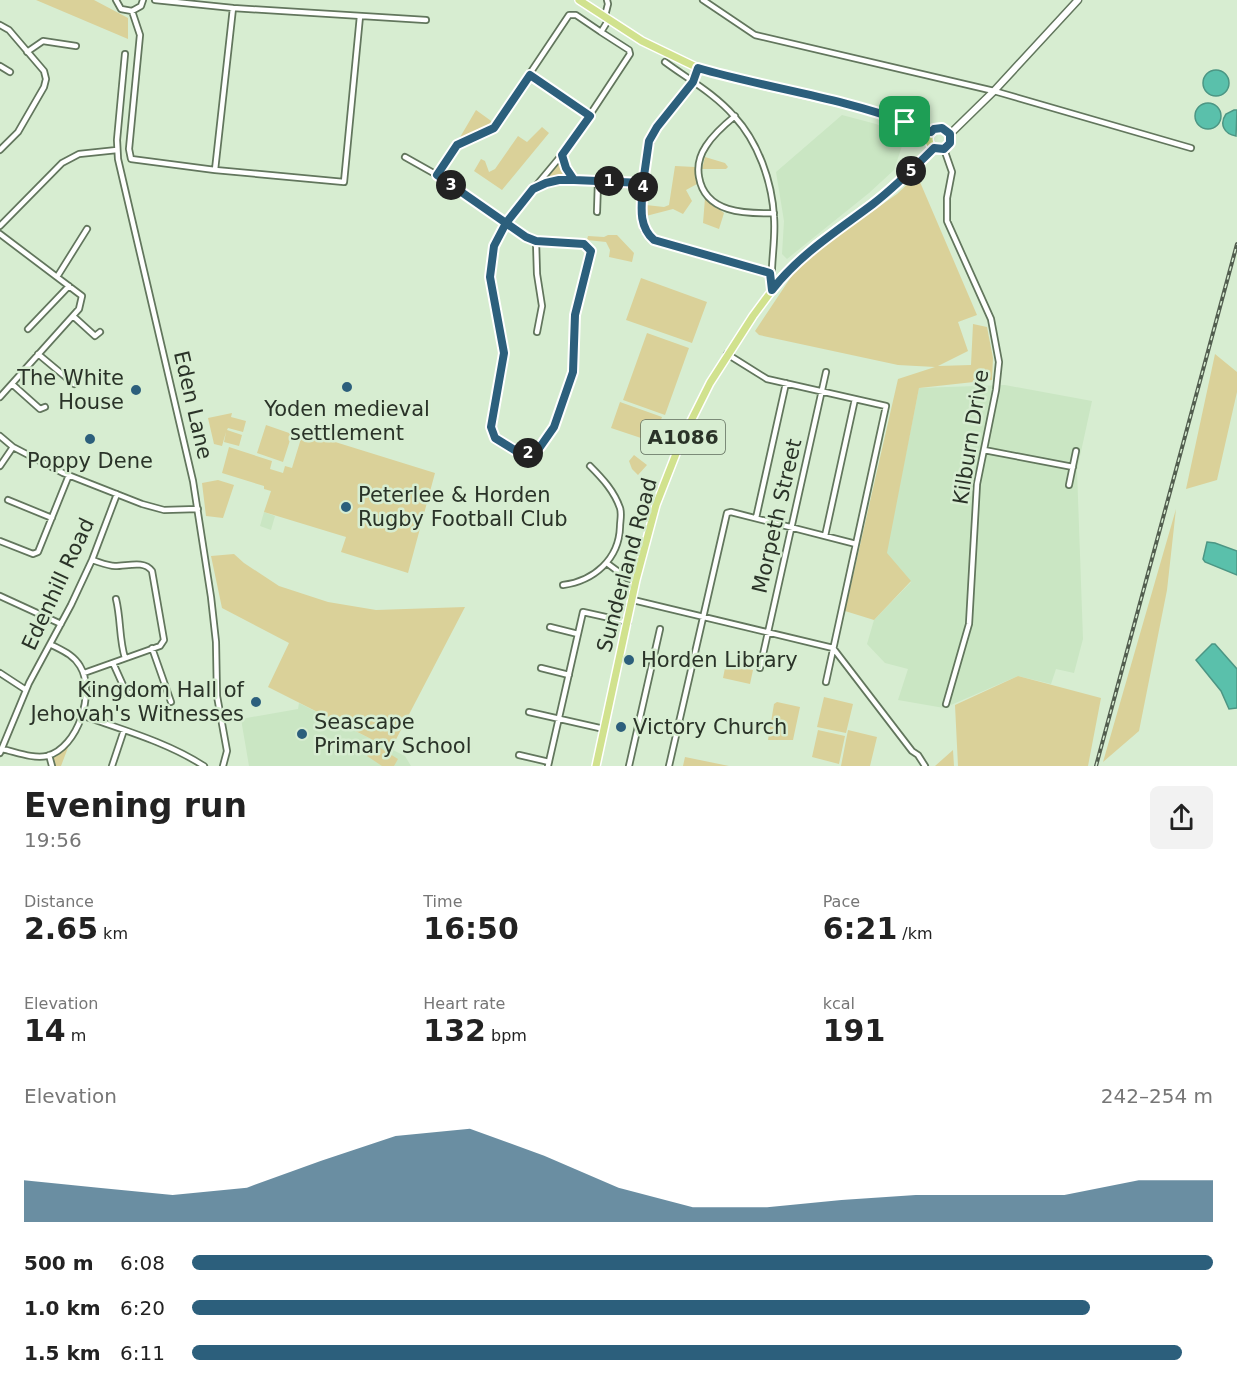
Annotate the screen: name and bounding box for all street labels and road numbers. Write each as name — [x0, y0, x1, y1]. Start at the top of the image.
street label: Eden Lane — [169, 349, 217, 461]
street label: Kilburn Drive — [948, 368, 994, 506]
road number: A1086 — [641, 420, 725, 454]
street label: Morpeth Street — [748, 436, 806, 596]
street label: Sunderland Road — [592, 475, 662, 655]
street label: Edenhill Road — [17, 514, 99, 654]

